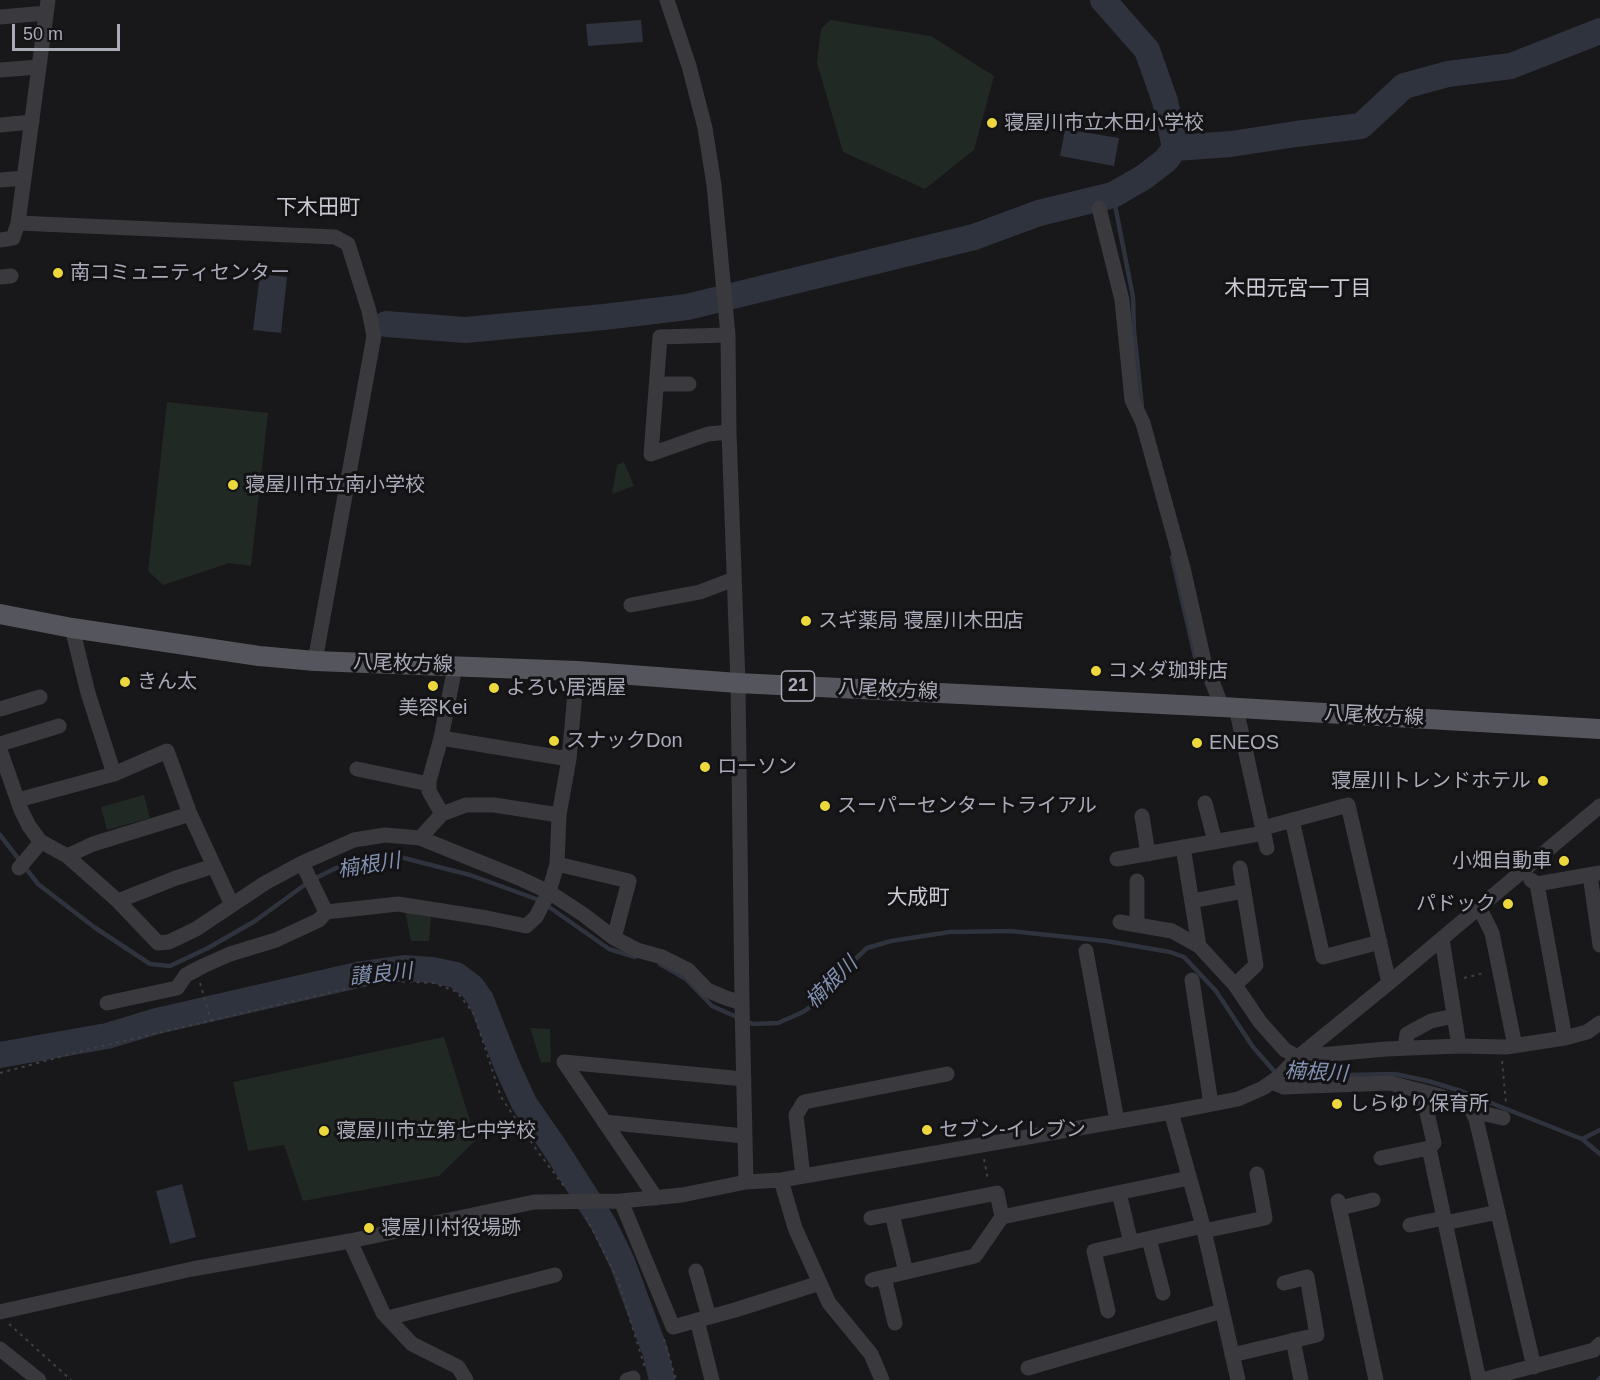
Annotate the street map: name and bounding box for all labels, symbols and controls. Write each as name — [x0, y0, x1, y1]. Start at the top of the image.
scale bar — [15, 12, 123, 50]
text: 50 m — [23, 24, 63, 44]
place label: 寝屋川市立木田小学校 — [1004, 111, 1204, 135]
marker: 寝屋川市立木田小学校 — [985, 116, 999, 130]
district label: 下木田町 — [276, 195, 360, 221]
place label: 南コミュニティセンター — [70, 261, 290, 285]
marker: 南コミュニティセンター — [51, 266, 65, 280]
district label: 木田元宮一丁目 — [1225, 276, 1371, 302]
place label: 寝屋川市立南小学校 — [245, 473, 425, 497]
marker: 寝屋川市立南小学校 — [226, 478, 240, 492]
place label: スギ薬局 寝屋川木田店 — [818, 609, 1024, 633]
marker: スギ薬局 寝屋川木田店 — [799, 614, 813, 628]
street label: 八尾枚方線 — [353, 650, 453, 678]
place label: コメダ珈琲店 — [1108, 659, 1228, 683]
marker: コメダ珈琲店 — [1089, 664, 1103, 678]
place label: きん太 — [137, 670, 197, 694]
road number: 21 — [782, 671, 814, 701]
marker: きん太 — [118, 675, 132, 689]
street label: 八尾枚方線 — [837, 675, 939, 705]
place label: よろい居酒屋 — [506, 676, 626, 700]
marker: 美容Kei — [426, 679, 440, 693]
marker: よろい居酒屋 — [487, 681, 501, 695]
place label: 美容Kei — [399, 696, 467, 720]
street label: 八尾枚方線 — [1323, 701, 1425, 731]
place label: スナックDon — [566, 729, 683, 753]
place label: ENEOS — [1209, 731, 1279, 755]
marker: スナックDon — [547, 734, 561, 748]
marker: ENEOS — [1190, 736, 1204, 750]
place label: ローソン — [717, 755, 797, 779]
marker: ローソン — [698, 760, 712, 774]
place label: 寝屋川トレンドホテル — [1331, 769, 1531, 793]
marker: 寝屋川トレンドホテル — [1536, 774, 1550, 788]
place label: スーパーセンタートライアル — [837, 794, 1097, 818]
marker: スーパーセンタートライアル — [818, 799, 832, 813]
water label: 楠根川 — [336, 849, 402, 883]
place label: 小畑自動車 — [1452, 849, 1552, 873]
marker: 小畑自動車 — [1557, 854, 1571, 868]
district label: 大成町 — [887, 885, 949, 911]
place label: パドック — [1416, 892, 1496, 916]
marker: パドック — [1501, 897, 1515, 911]
water label: 楠根川 — [801, 952, 863, 1014]
water label: 讃良川 — [348, 959, 414, 991]
water label: 楠根川 — [1284, 1059, 1348, 1087]
place label: しらゆり保育所 — [1349, 1092, 1489, 1116]
marker: しらゆり保育所 — [1330, 1097, 1344, 1111]
place label: セブン-イレブン — [939, 1118, 1086, 1142]
place label: 寝屋川市立第七中学校 — [336, 1119, 536, 1143]
marker: セブン-イレブン — [920, 1123, 934, 1137]
marker: 寝屋川市立第七中学校 — [317, 1124, 331, 1138]
place label: 寝屋川村役場跡 — [381, 1216, 521, 1240]
marker: 寝屋川村役場跡 — [362, 1221, 376, 1235]

